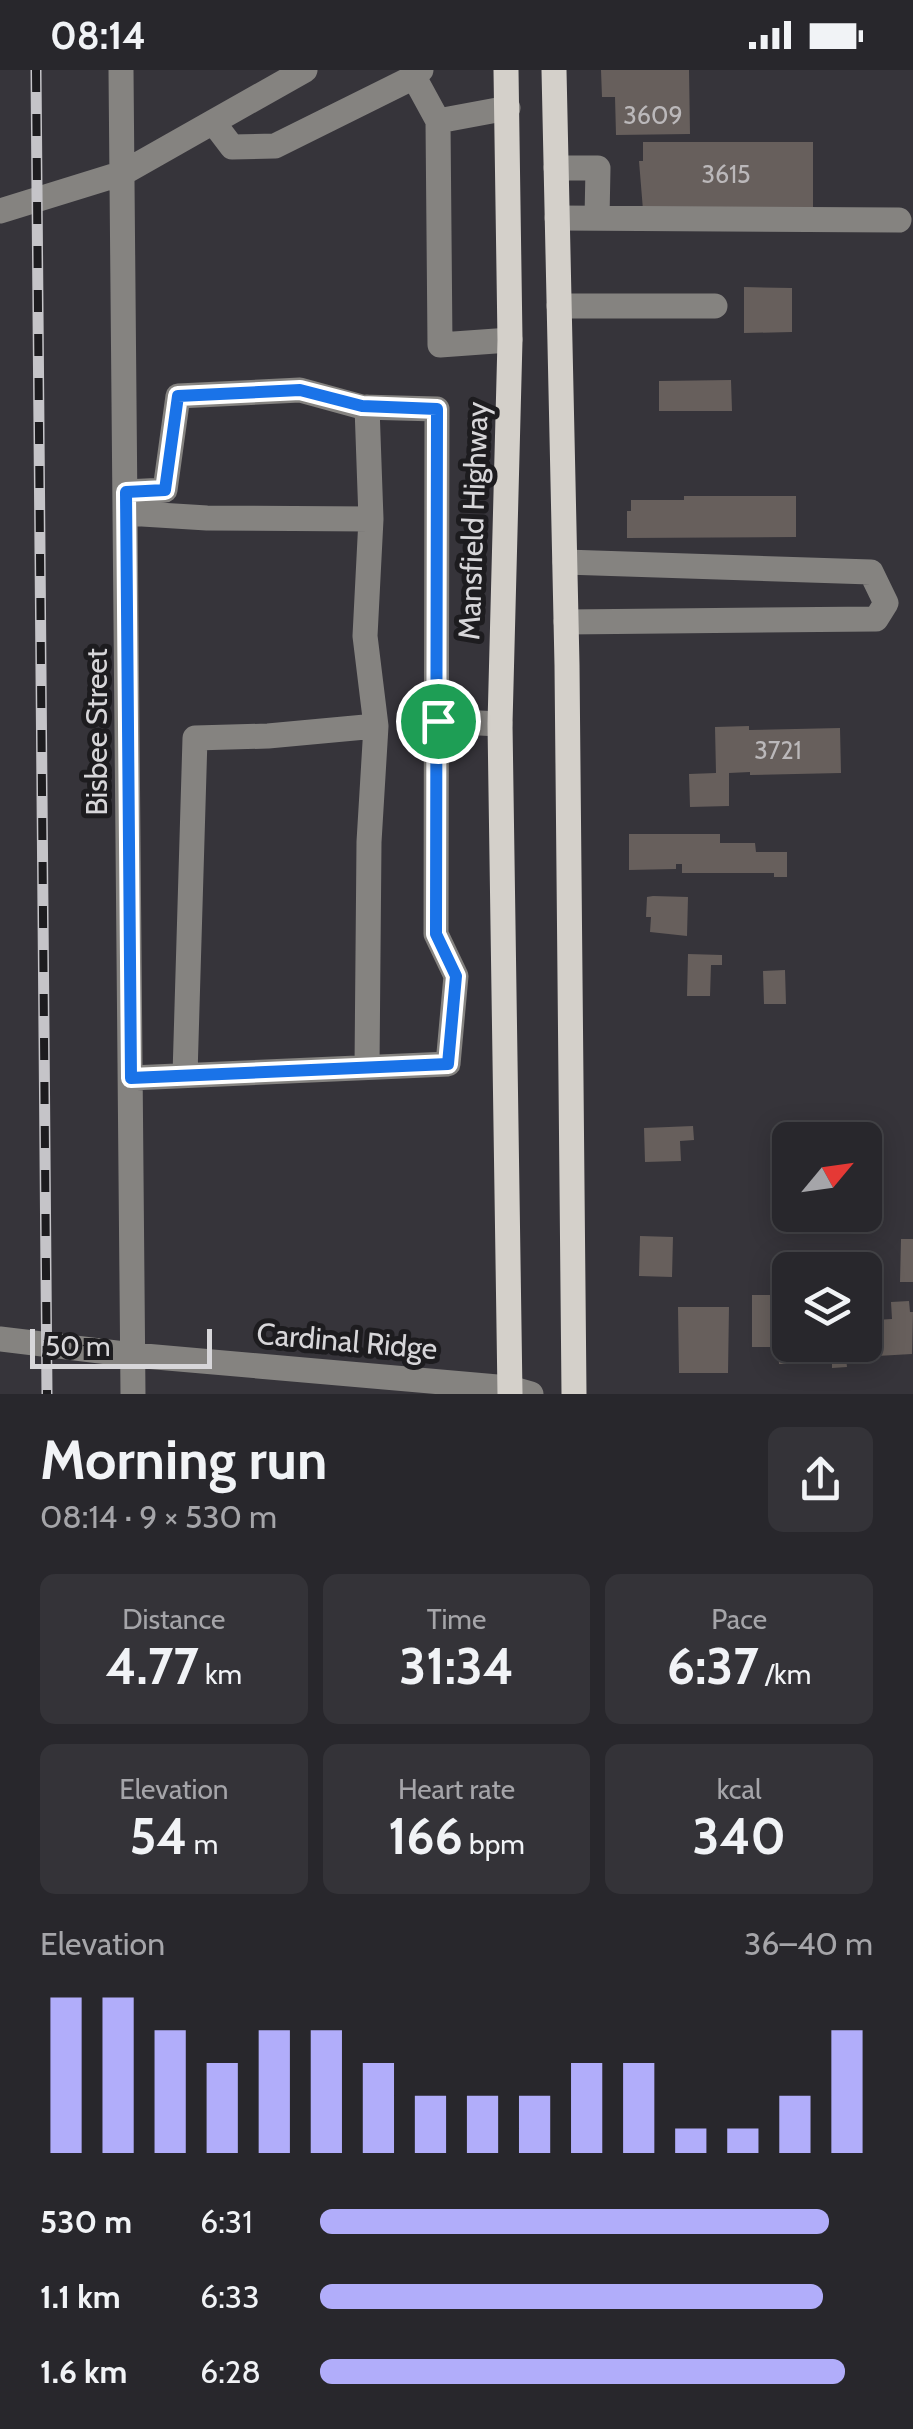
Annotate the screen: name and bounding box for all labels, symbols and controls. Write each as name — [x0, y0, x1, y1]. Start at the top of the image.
text: 08:14 — [50, 12, 146, 59]
house number: 3609 — [623, 100, 683, 130]
house number: 3615 — [701, 159, 751, 189]
street label: Mansfield Highway — [450, 401, 496, 641]
street label: Bisbee Street — [78, 648, 115, 816]
pin — [396, 679, 481, 764]
icon: arrive — [411, 694, 466, 749]
house number: 3721 — [754, 735, 802, 765]
north arrow — [772, 1122, 882, 1232]
map controls — [772, 1122, 882, 1362]
button: layers — [772, 1252, 882, 1362]
street label: Cardinal Ridge — [255, 1315, 439, 1367]
scale bar — [30, 1324, 212, 1368]
text: 50 m — [45, 1329, 111, 1363]
text: Morning run — [40, 1426, 327, 1493]
button: share — [768, 1427, 873, 1532]
text: 08:14 · 9 × 530 m — [40, 1497, 277, 1536]
text: Distance — [122, 1602, 225, 1636]
text: Time — [427, 1602, 486, 1636]
text: Pace — [711, 1602, 767, 1636]
text: 4.77 — [106, 1636, 199, 1697]
text: 31:34 — [399, 1636, 514, 1697]
text: 6:37 — [667, 1636, 759, 1697]
text: km — [199, 1657, 242, 1691]
text: /km — [759, 1657, 811, 1691]
text: Elevation — [119, 1772, 229, 1806]
text: Heart rate — [398, 1772, 515, 1806]
text: kcal — [717, 1772, 762, 1806]
text: 54 — [129, 1806, 187, 1867]
text: 166 — [388, 1806, 463, 1867]
text: 340 — [693, 1806, 786, 1867]
text: m — [187, 1827, 218, 1861]
text: bpm — [463, 1827, 525, 1861]
text: Elevation — [40, 1924, 165, 1963]
text: 36–40 m — [744, 1924, 873, 1963]
text: 530 m — [40, 2202, 132, 2241]
text: 6:31 — [200, 2202, 253, 2241]
text: 1.1 km — [40, 2277, 121, 2316]
text: 6:33 — [200, 2277, 259, 2316]
text: 1.6 km — [40, 2352, 127, 2391]
text: 6:28 — [200, 2352, 261, 2391]

